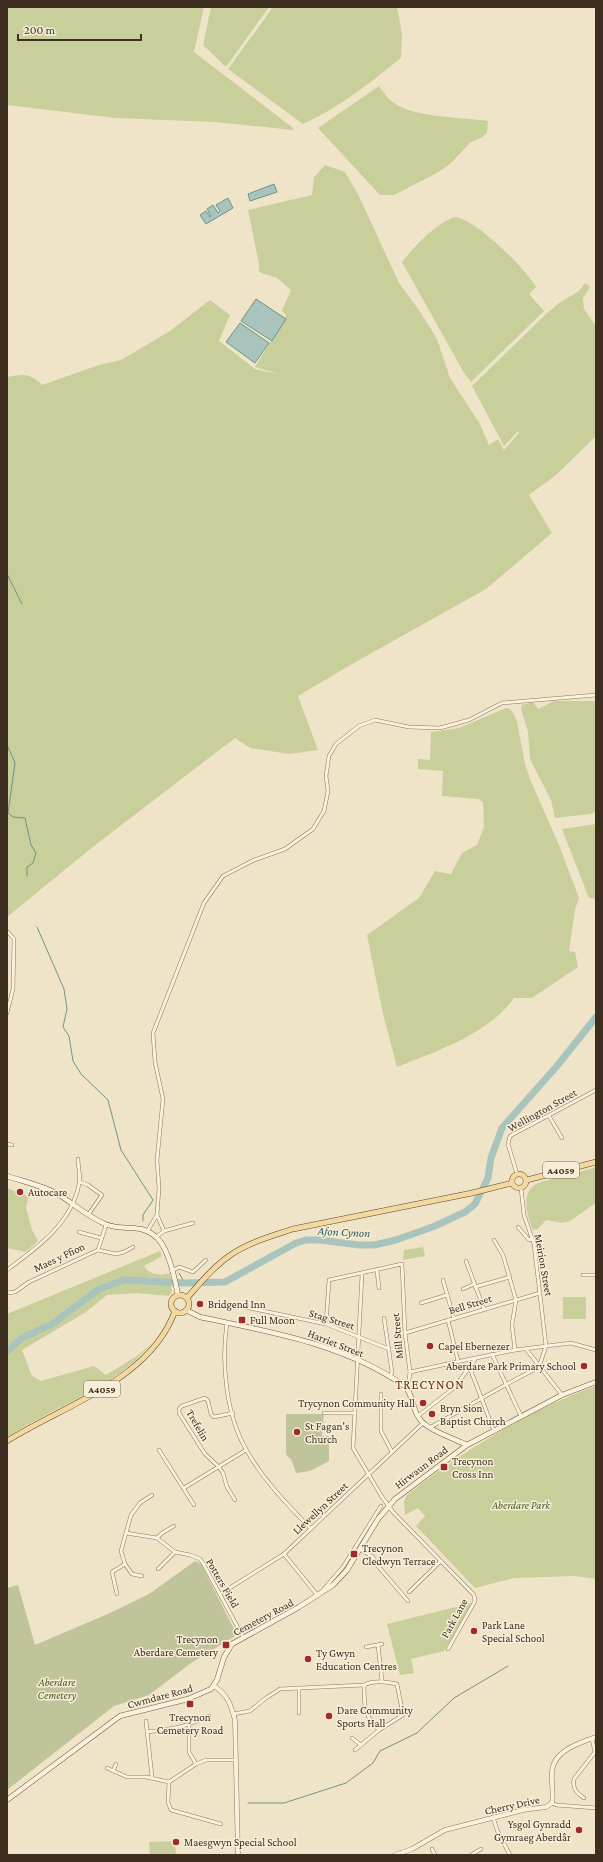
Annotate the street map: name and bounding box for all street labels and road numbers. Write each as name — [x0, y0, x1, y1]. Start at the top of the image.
street label: Wellington Street — [505, 1086, 579, 1135]
road number: A4059 — [543, 1162, 579, 1178]
street label: Meirion Street — [533, 1233, 555, 1297]
street label: Maes y Ffion — [31, 1240, 87, 1275]
street label: Bell Street — [447, 1292, 493, 1316]
street label: Stag Street — [307, 1306, 357, 1333]
street label: Mill Street — [389, 1312, 405, 1359]
street label: Harriet Street — [306, 1327, 366, 1359]
road number: A4059 — [84, 1381, 120, 1397]
street label: Trefelin — [184, 1407, 212, 1443]
street label: Hirwaun Road — [392, 1443, 450, 1491]
street label: Llewellyn Street — [290, 1479, 351, 1537]
street label: Potters Field — [204, 1556, 242, 1610]
street label: Cemetery Road — [231, 1596, 296, 1639]
street label: Park Lane — [438, 1596, 470, 1640]
street label: Cwmdare Road — [126, 1681, 194, 1710]
street label: Cherry Drive — [483, 1793, 541, 1818]

